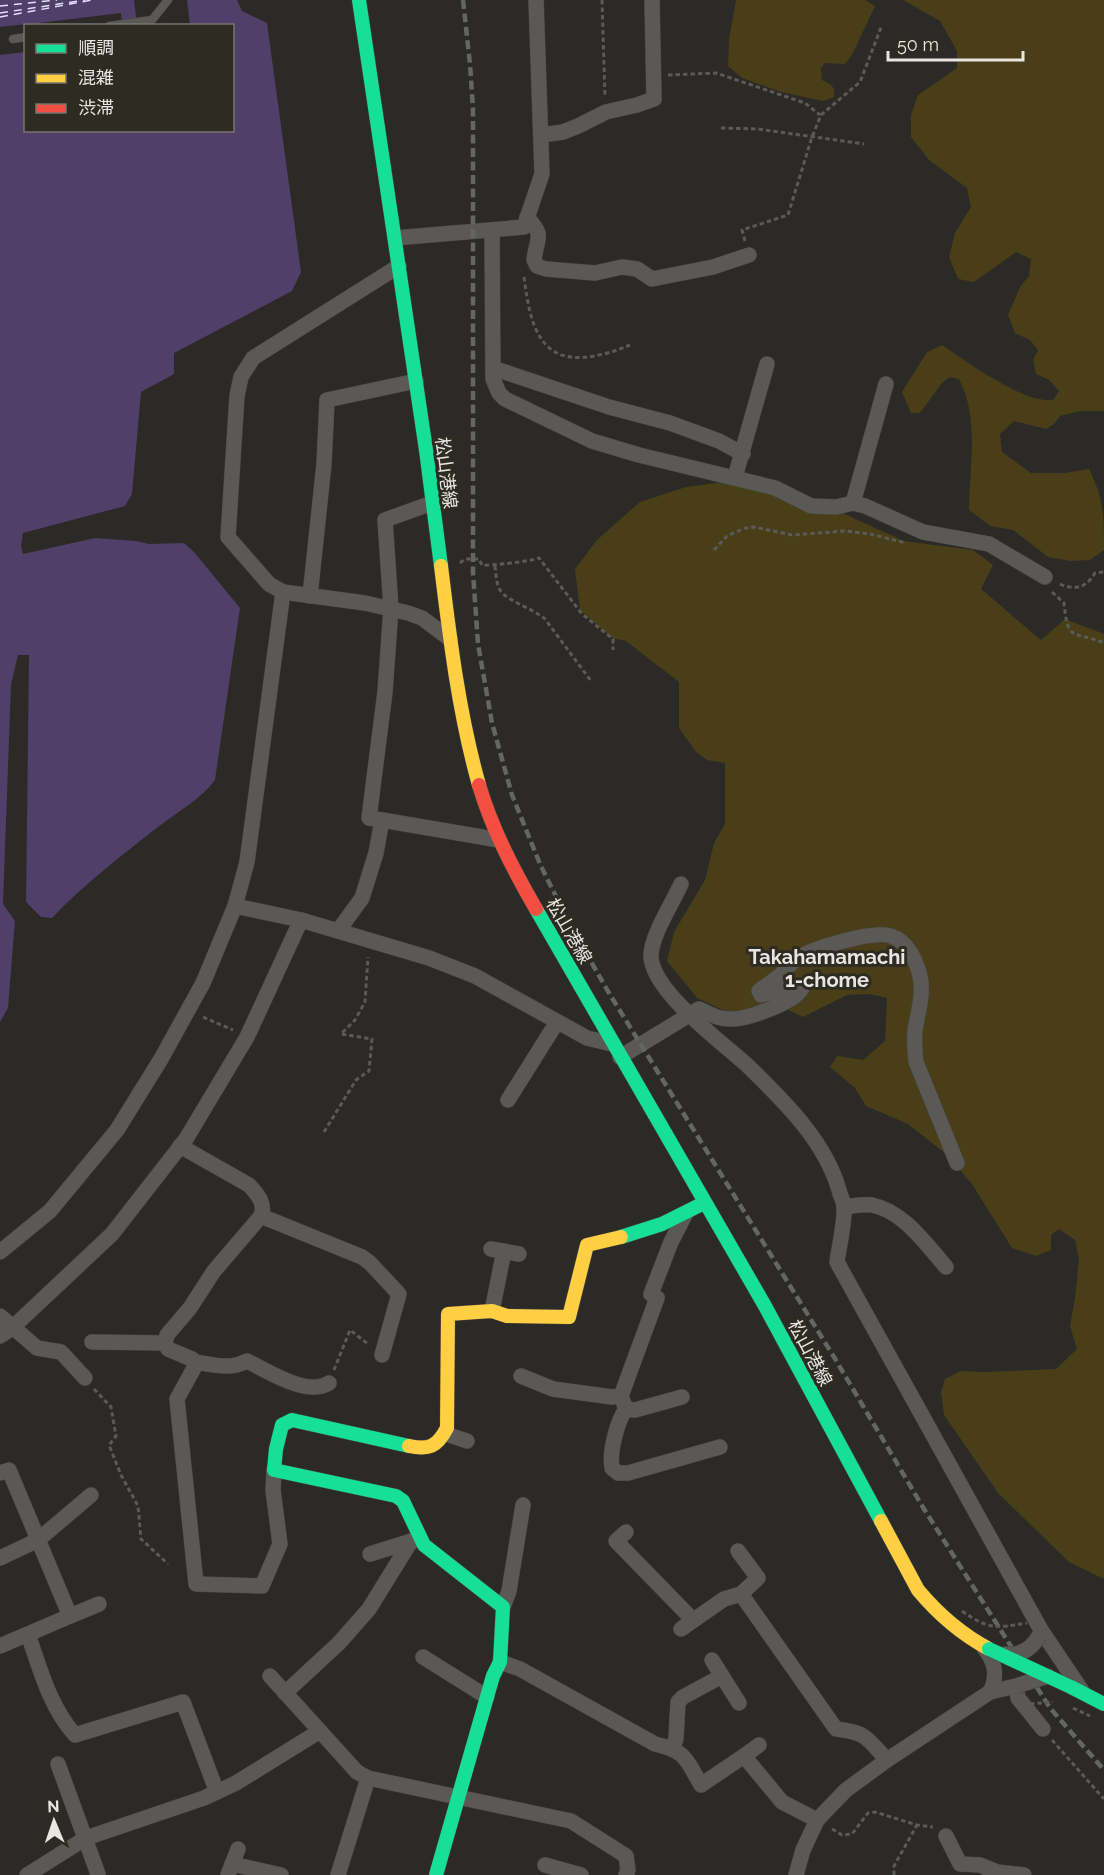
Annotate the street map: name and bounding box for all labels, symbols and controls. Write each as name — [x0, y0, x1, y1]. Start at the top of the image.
legend — [24, 24, 234, 132]
scale bar — [888, 24, 1023, 62]
text: 50 m — [897, 34, 939, 55]
text: 順調 — [78, 37, 114, 58]
text: 混雑 — [78, 67, 114, 88]
text: 渋滞 — [78, 97, 114, 118]
street label: 松山港線 — [432, 436, 461, 510]
street label: 松山港線 — [542, 894, 597, 967]
district label: Takahamamachi 1-chome — [749, 945, 905, 992]
street label: 松山港線 — [784, 1316, 837, 1389]
north arrow — [24, 1791, 84, 1851]
text: N — [47, 1797, 60, 1816]

